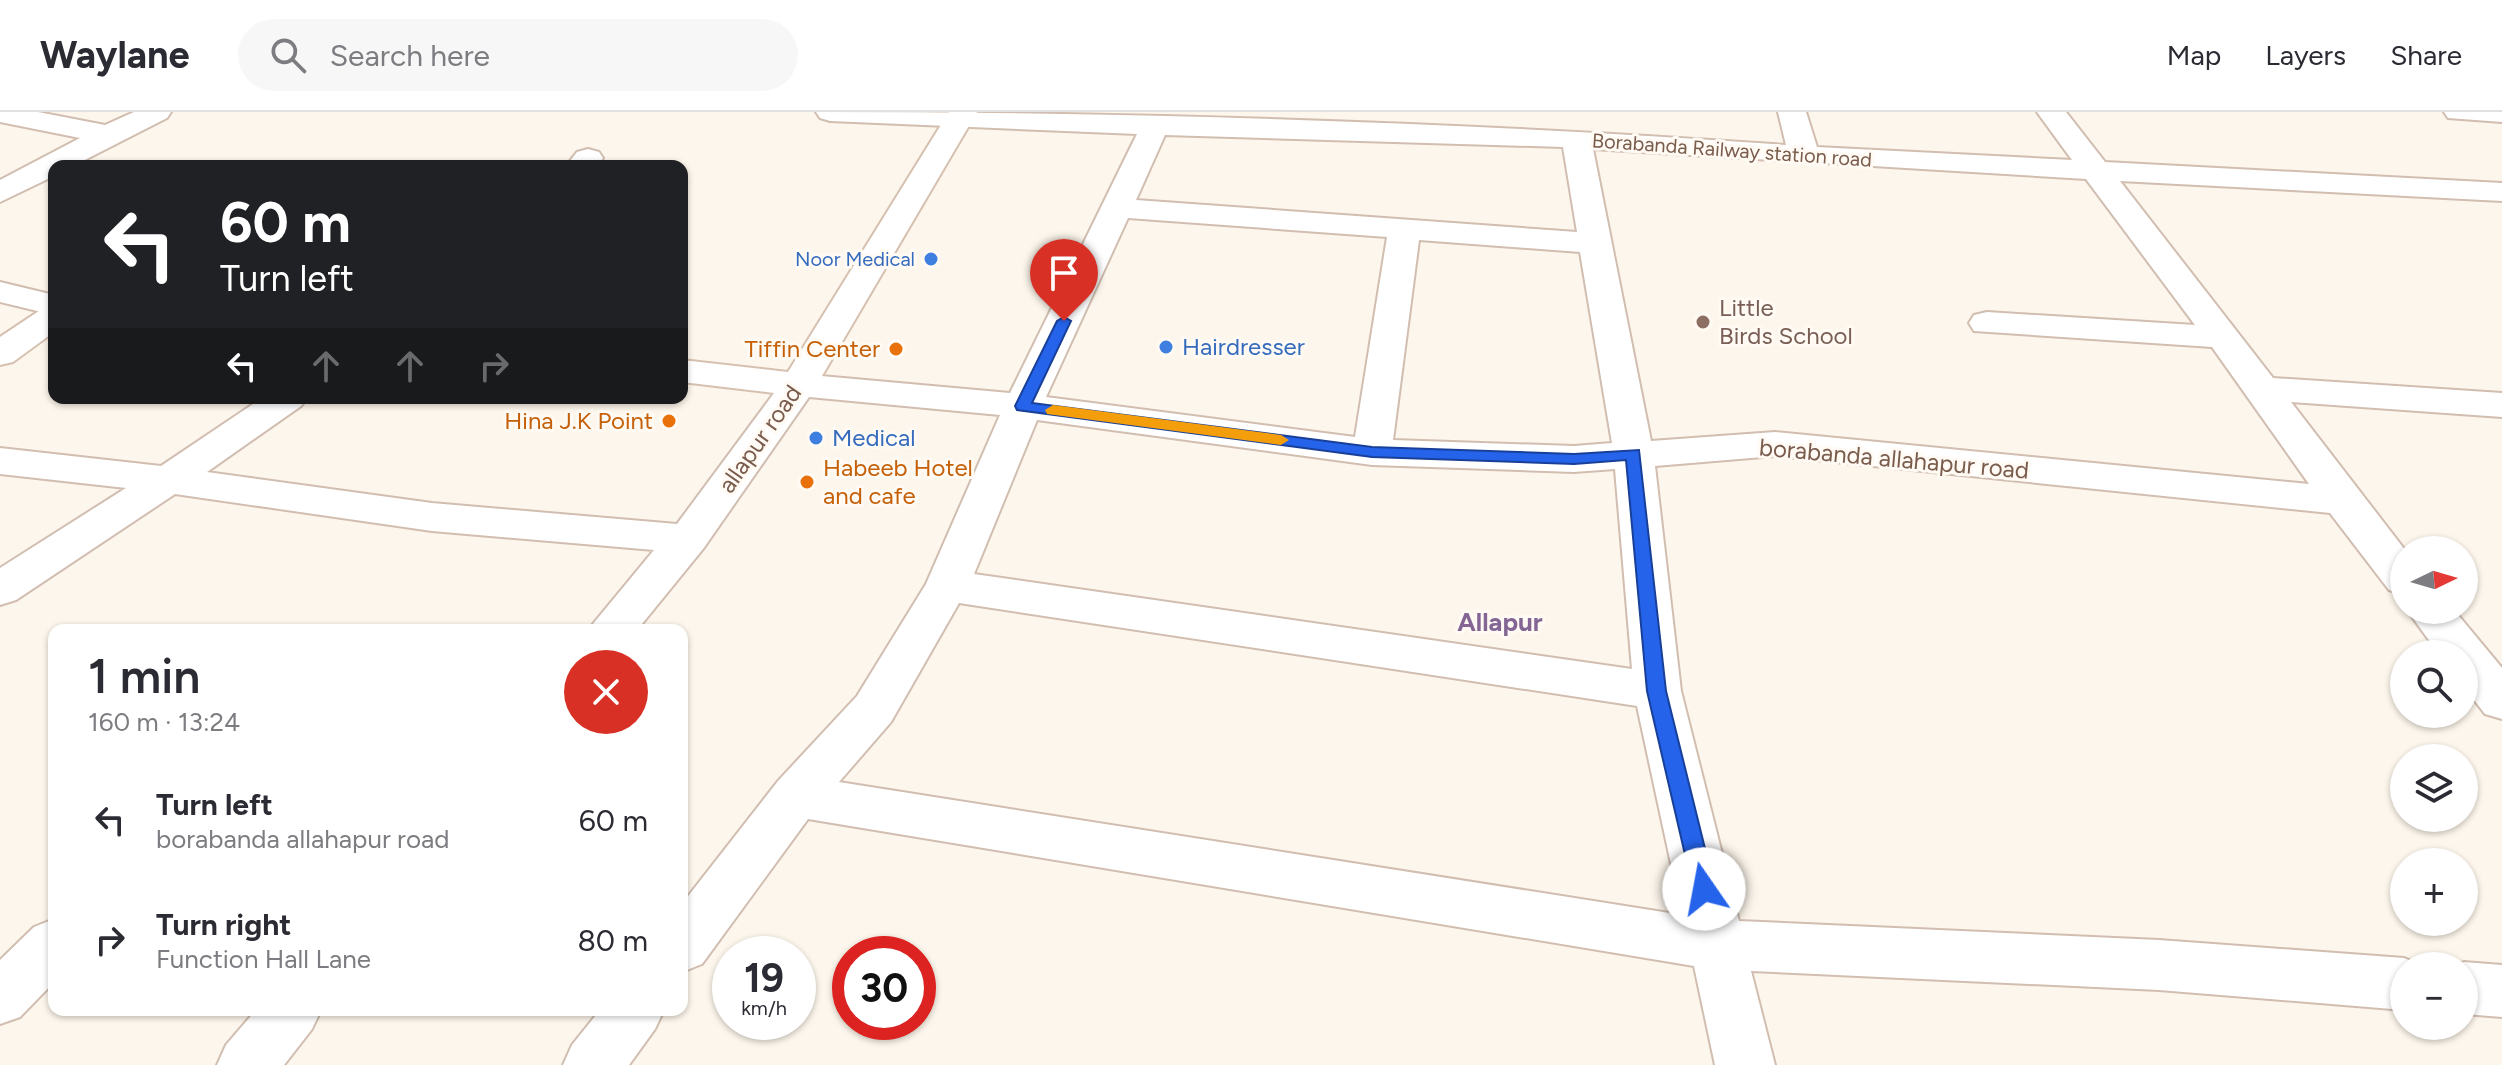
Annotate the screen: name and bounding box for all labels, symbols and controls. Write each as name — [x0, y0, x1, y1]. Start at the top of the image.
search box — [238, 19, 798, 91]
text: Waylane — [40, 32, 190, 78]
icon: search — [266, 33, 310, 77]
text: Search here — [330, 37, 490, 74]
text: Map — [2167, 38, 2221, 72]
text: Layers — [2265, 38, 2346, 72]
text: Share — [2390, 38, 2462, 72]
street label: Borabanda Railway station road — [1591, 128, 1873, 172]
text: 60 m — [220, 189, 351, 256]
icon: left — [88, 192, 192, 296]
pin — [1030, 239, 1098, 321]
place label: Noor Medical — [795, 247, 915, 271]
marker: Noor Medical — [922, 250, 940, 268]
icon: arrive — [1042, 251, 1086, 295]
text: Turn left — [220, 257, 354, 300]
place label: Little Birds School — [1719, 293, 1853, 350]
marker: Little Birds School — [1694, 313, 1712, 331]
place label: Hairdresser — [1182, 332, 1305, 361]
place label: Tiffin Center — [745, 334, 880, 363]
marker: Hairdresser — [1157, 338, 1175, 356]
marker: Tiffin Center — [887, 340, 905, 358]
icon: left — [220, 344, 264, 388]
icon: ahead — [304, 344, 348, 388]
icon: ahead — [388, 344, 432, 388]
icon: right — [472, 344, 516, 388]
street label: allapur road — [712, 379, 807, 498]
place label: Hina J.K Point — [504, 406, 653, 435]
marker: Hina J.K Point — [660, 412, 678, 430]
place label: Medical — [832, 423, 916, 452]
marker: Medical — [807, 429, 825, 447]
street label: borabanda allahapur road — [1758, 432, 2030, 485]
place label: Habeeb Hotel and cafe — [823, 453, 973, 510]
marker: Habeeb Hotel and cafe — [798, 473, 816, 491]
north arrow — [2390, 536, 2478, 624]
map controls — [2390, 536, 2478, 1040]
district label: Allapur — [1457, 606, 1543, 638]
button: search — [2390, 640, 2478, 728]
text: 1 min — [88, 647, 200, 705]
button: close — [564, 650, 648, 734]
text: 160 m · 13:24 — [88, 706, 240, 738]
button: layers — [2390, 744, 2478, 832]
text: Turn left — [156, 786, 273, 823]
icon: left — [88, 798, 132, 842]
text: 60 m — [579, 802, 648, 839]
text: borabanda allahapur road — [156, 823, 449, 855]
position arrow — [1662, 847, 1746, 931]
button: + — [2390, 848, 2478, 936]
text: Turn right — [156, 906, 291, 943]
icon: right — [88, 918, 132, 962]
text: 80 m — [577, 922, 648, 959]
speed limit sign: 30 — [832, 936, 936, 1040]
text: Function Hall Lane — [156, 943, 371, 975]
button: − — [2390, 952, 2478, 1040]
text: 19 — [744, 954, 784, 1002]
text: km/h — [741, 996, 787, 1020]

